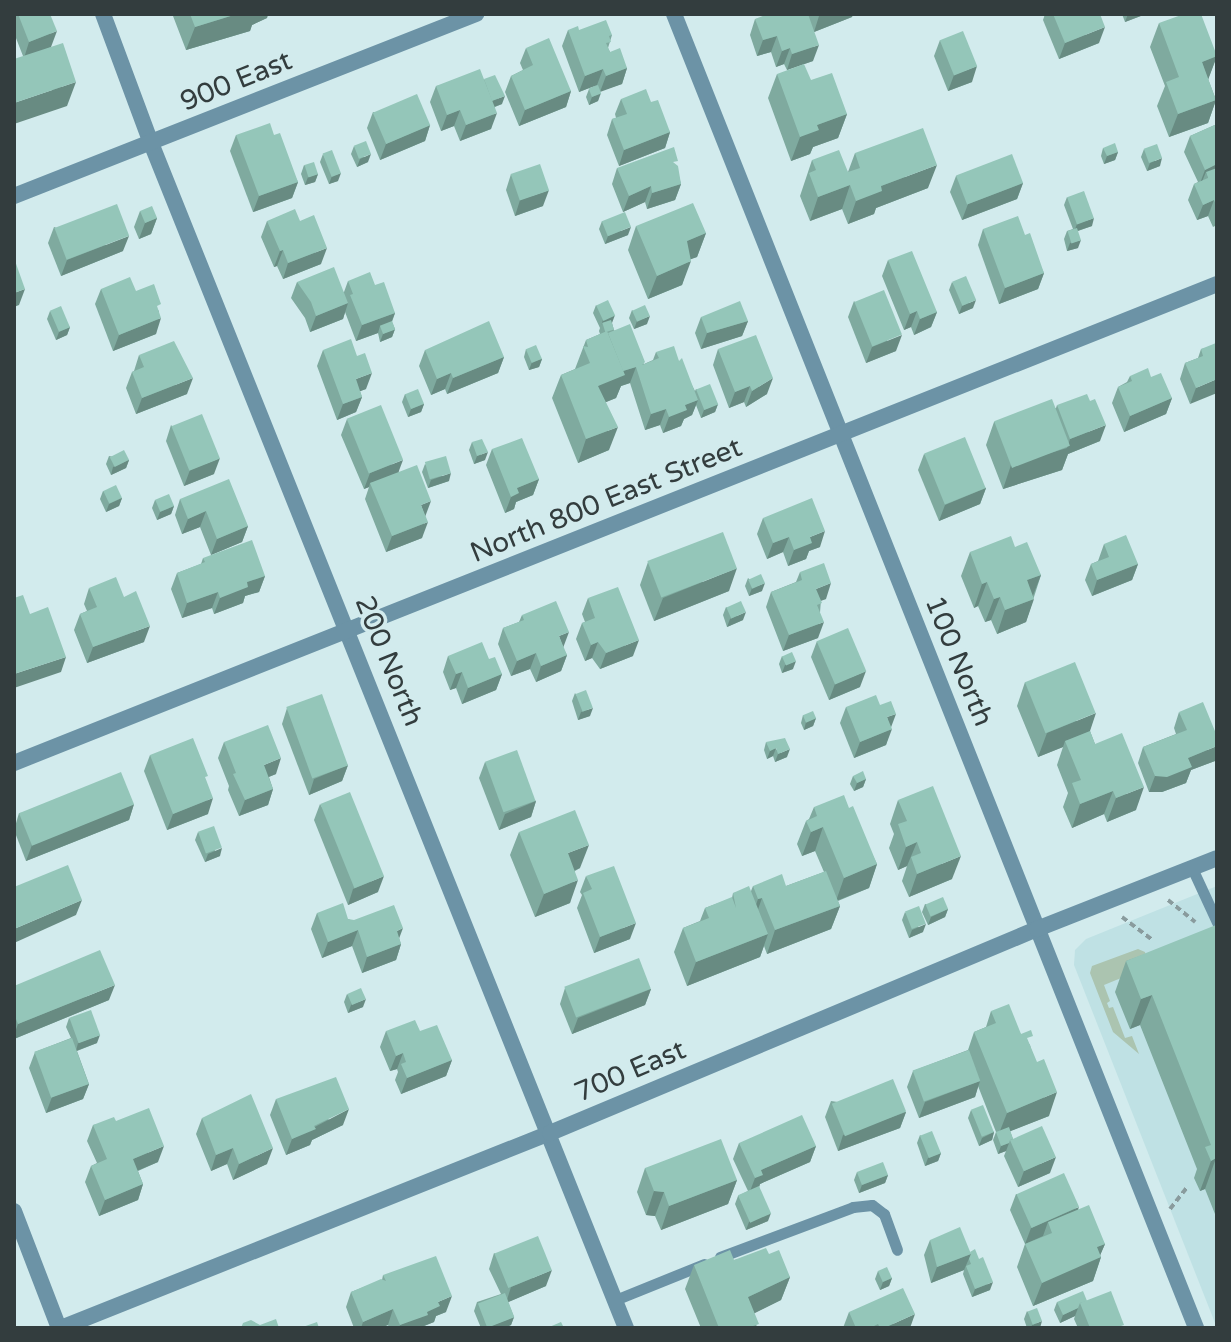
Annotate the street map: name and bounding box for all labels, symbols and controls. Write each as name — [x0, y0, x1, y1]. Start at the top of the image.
street label: 900 East — [175, 43, 297, 119]
street label: North 800 East Street — [465, 430, 747, 570]
street label: 200 North — [348, 591, 430, 731]
street label: 100 North — [918, 591, 1000, 731]
street label: 700 East — [569, 1033, 691, 1109]

